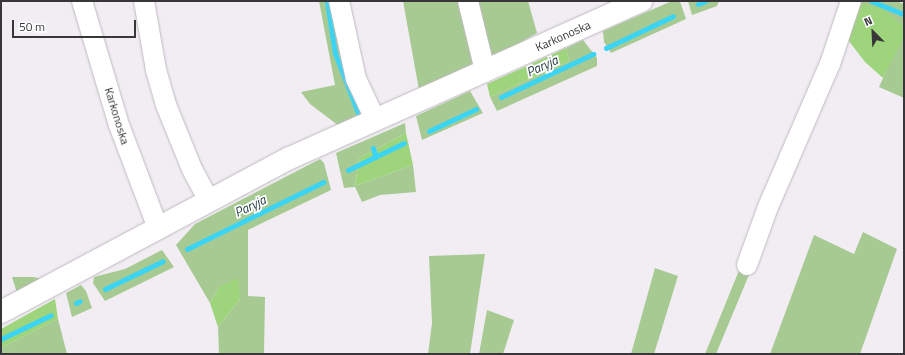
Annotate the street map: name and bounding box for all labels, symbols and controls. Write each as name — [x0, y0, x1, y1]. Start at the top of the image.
scale bar — [14, 12, 138, 38]
north arrow — [853, 12, 893, 52]
text: N — [861, 12, 875, 30]
text: 50 m — [19, 17, 45, 36]
street label: Karkonoska — [533, 17, 593, 55]
water label: Paryja — [524, 52, 560, 80]
street label: Karkonoska — [101, 86, 133, 146]
water label: Paryja — [232, 192, 268, 220]

